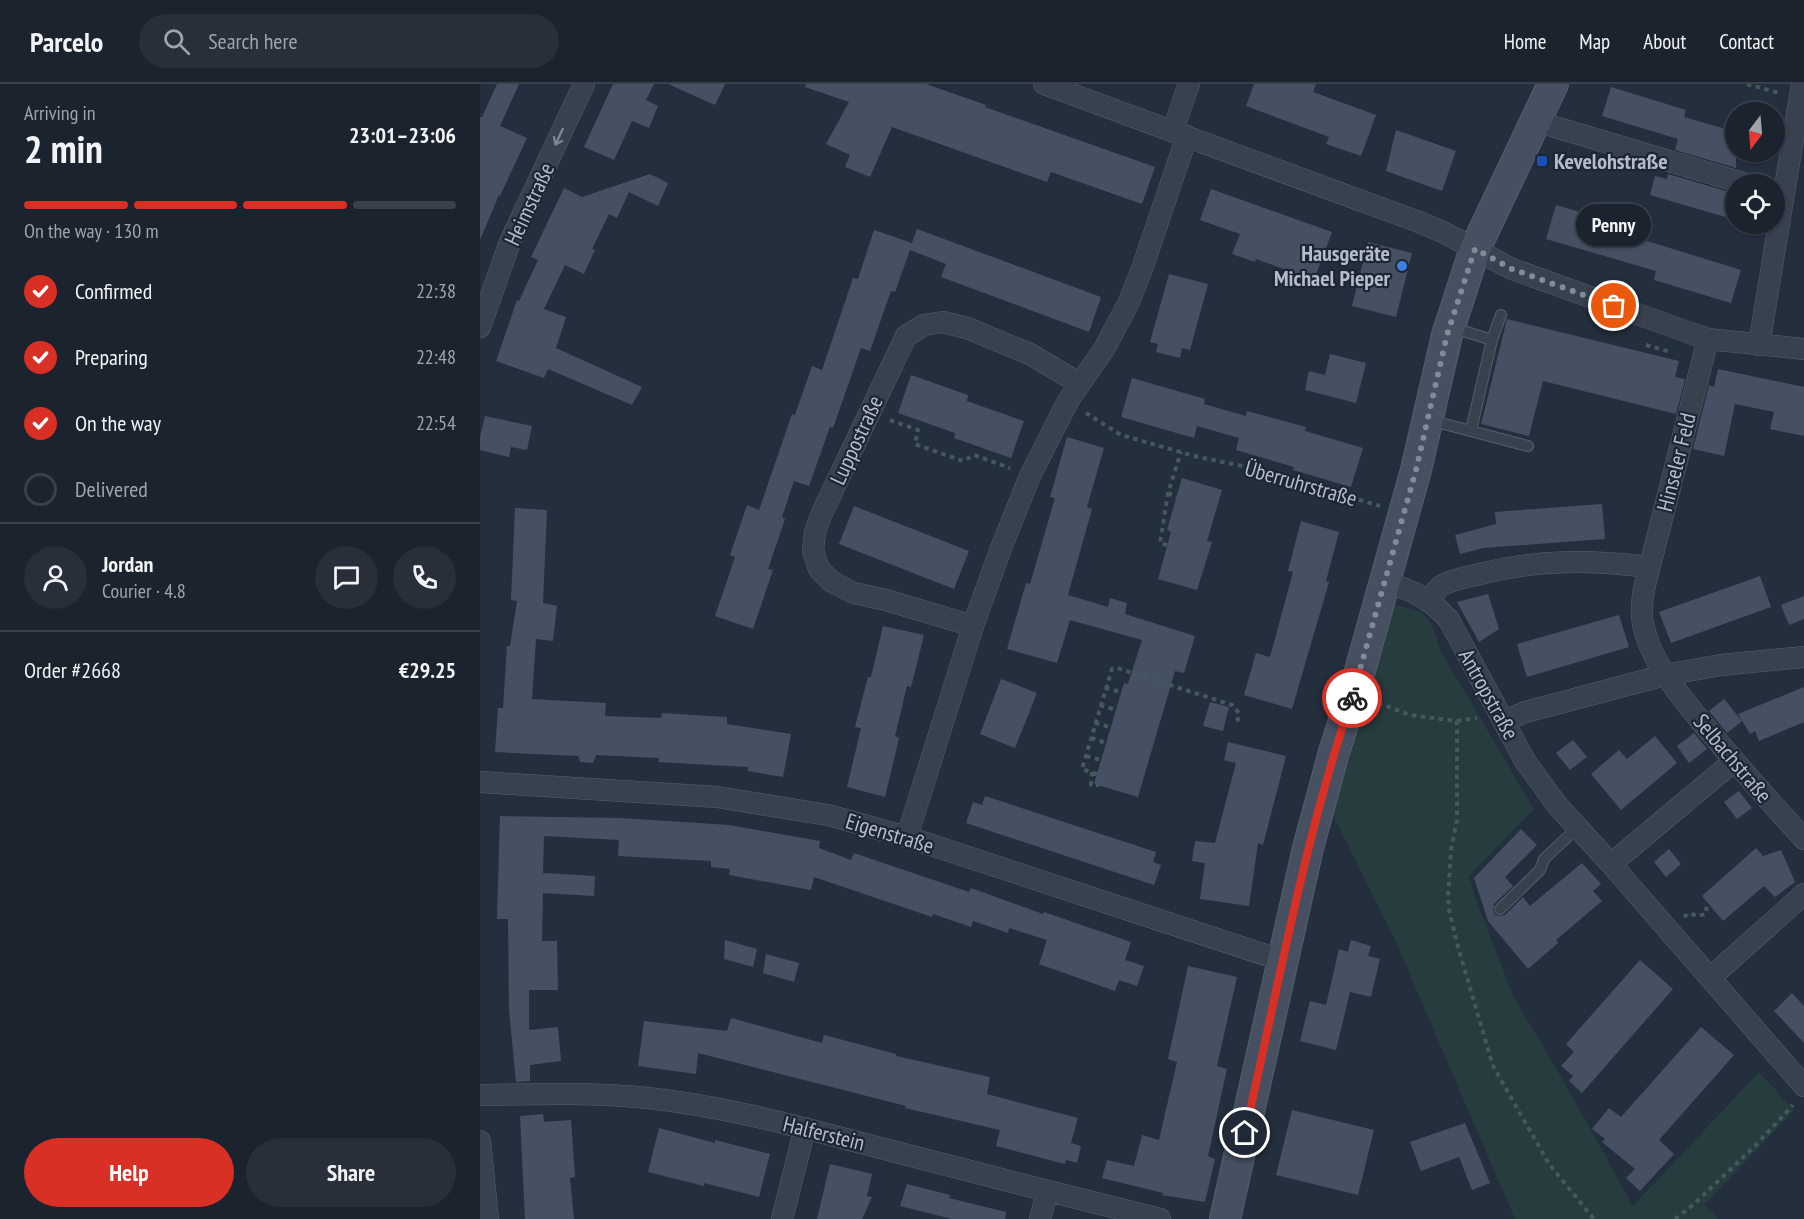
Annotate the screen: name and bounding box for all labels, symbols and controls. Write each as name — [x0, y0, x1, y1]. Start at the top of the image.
search box — [139, 14, 559, 68]
text: Parcelo — [30, 23, 103, 60]
icon: search — [160, 25, 193, 58]
text: Search here — [208, 27, 298, 55]
text: Home — [1504, 28, 1546, 55]
text: Map — [1579, 28, 1610, 55]
text: About — [1643, 28, 1686, 55]
text: Contact — [1719, 28, 1774, 55]
text: Arriving in — [24, 100, 96, 126]
north arrow — [1725, 102, 1785, 162]
map controls — [1725, 102, 1785, 234]
text: 23:01–23:06 — [349, 121, 456, 149]
text: 2 min — [24, 123, 103, 174]
one-way arrow — [553, 127, 565, 145]
place label: Kevelohstraße — [1554, 147, 1668, 175]
marker: Kevelohstraße — [1535, 154, 1549, 168]
street label: Heimstraße — [498, 158, 560, 250]
button: locate — [1725, 174, 1785, 234]
callout: Penny — [1576, 204, 1652, 246]
text: Penny — [1592, 212, 1635, 238]
text: On the way · 130 m — [24, 218, 159, 244]
place label: Hausgeräte Michael Pieper — [1274, 239, 1391, 292]
marker: Hausgeräte Michael Pieper — [1395, 259, 1409, 273]
icon: check — [24, 275, 57, 308]
text: Confirmed — [75, 277, 152, 305]
text: 22:38 — [416, 278, 456, 304]
pin — [1588, 280, 1639, 331]
icon: bag — [1597, 289, 1630, 322]
icon: check — [24, 341, 57, 374]
text: Preparing — [75, 343, 148, 371]
text: 22:48 — [416, 344, 456, 370]
street label: Luppostraße — [823, 391, 889, 489]
icon: check — [24, 407, 57, 440]
text: On the way — [75, 409, 161, 437]
text: 22:54 — [416, 410, 456, 436]
street label: Hinseler Feld — [1650, 410, 1702, 514]
street label: Überruhrstraße — [1242, 454, 1360, 512]
text: Delivered — [75, 475, 148, 503]
button: person — [24, 546, 87, 609]
button: chat — [315, 546, 378, 609]
button: phone — [393, 546, 456, 609]
text: Jordan — [102, 550, 153, 578]
text: Courier · 4.8 — [102, 578, 186, 604]
street label: Antropstraße — [1453, 644, 1525, 744]
text: Order #2668 — [24, 656, 121, 684]
text: €29.25 — [399, 656, 456, 684]
courier — [1322, 668, 1382, 728]
icon: bike — [1336, 682, 1369, 715]
street label: Selbachstraße — [1688, 708, 1778, 808]
street label: Eigenstraße — [843, 806, 937, 860]
pin — [1219, 1107, 1270, 1158]
street label: Halferstein — [780, 1109, 868, 1157]
icon: home — [1228, 1116, 1261, 1149]
button: Help — [24, 1138, 234, 1207]
button: Share — [246, 1138, 456, 1207]

